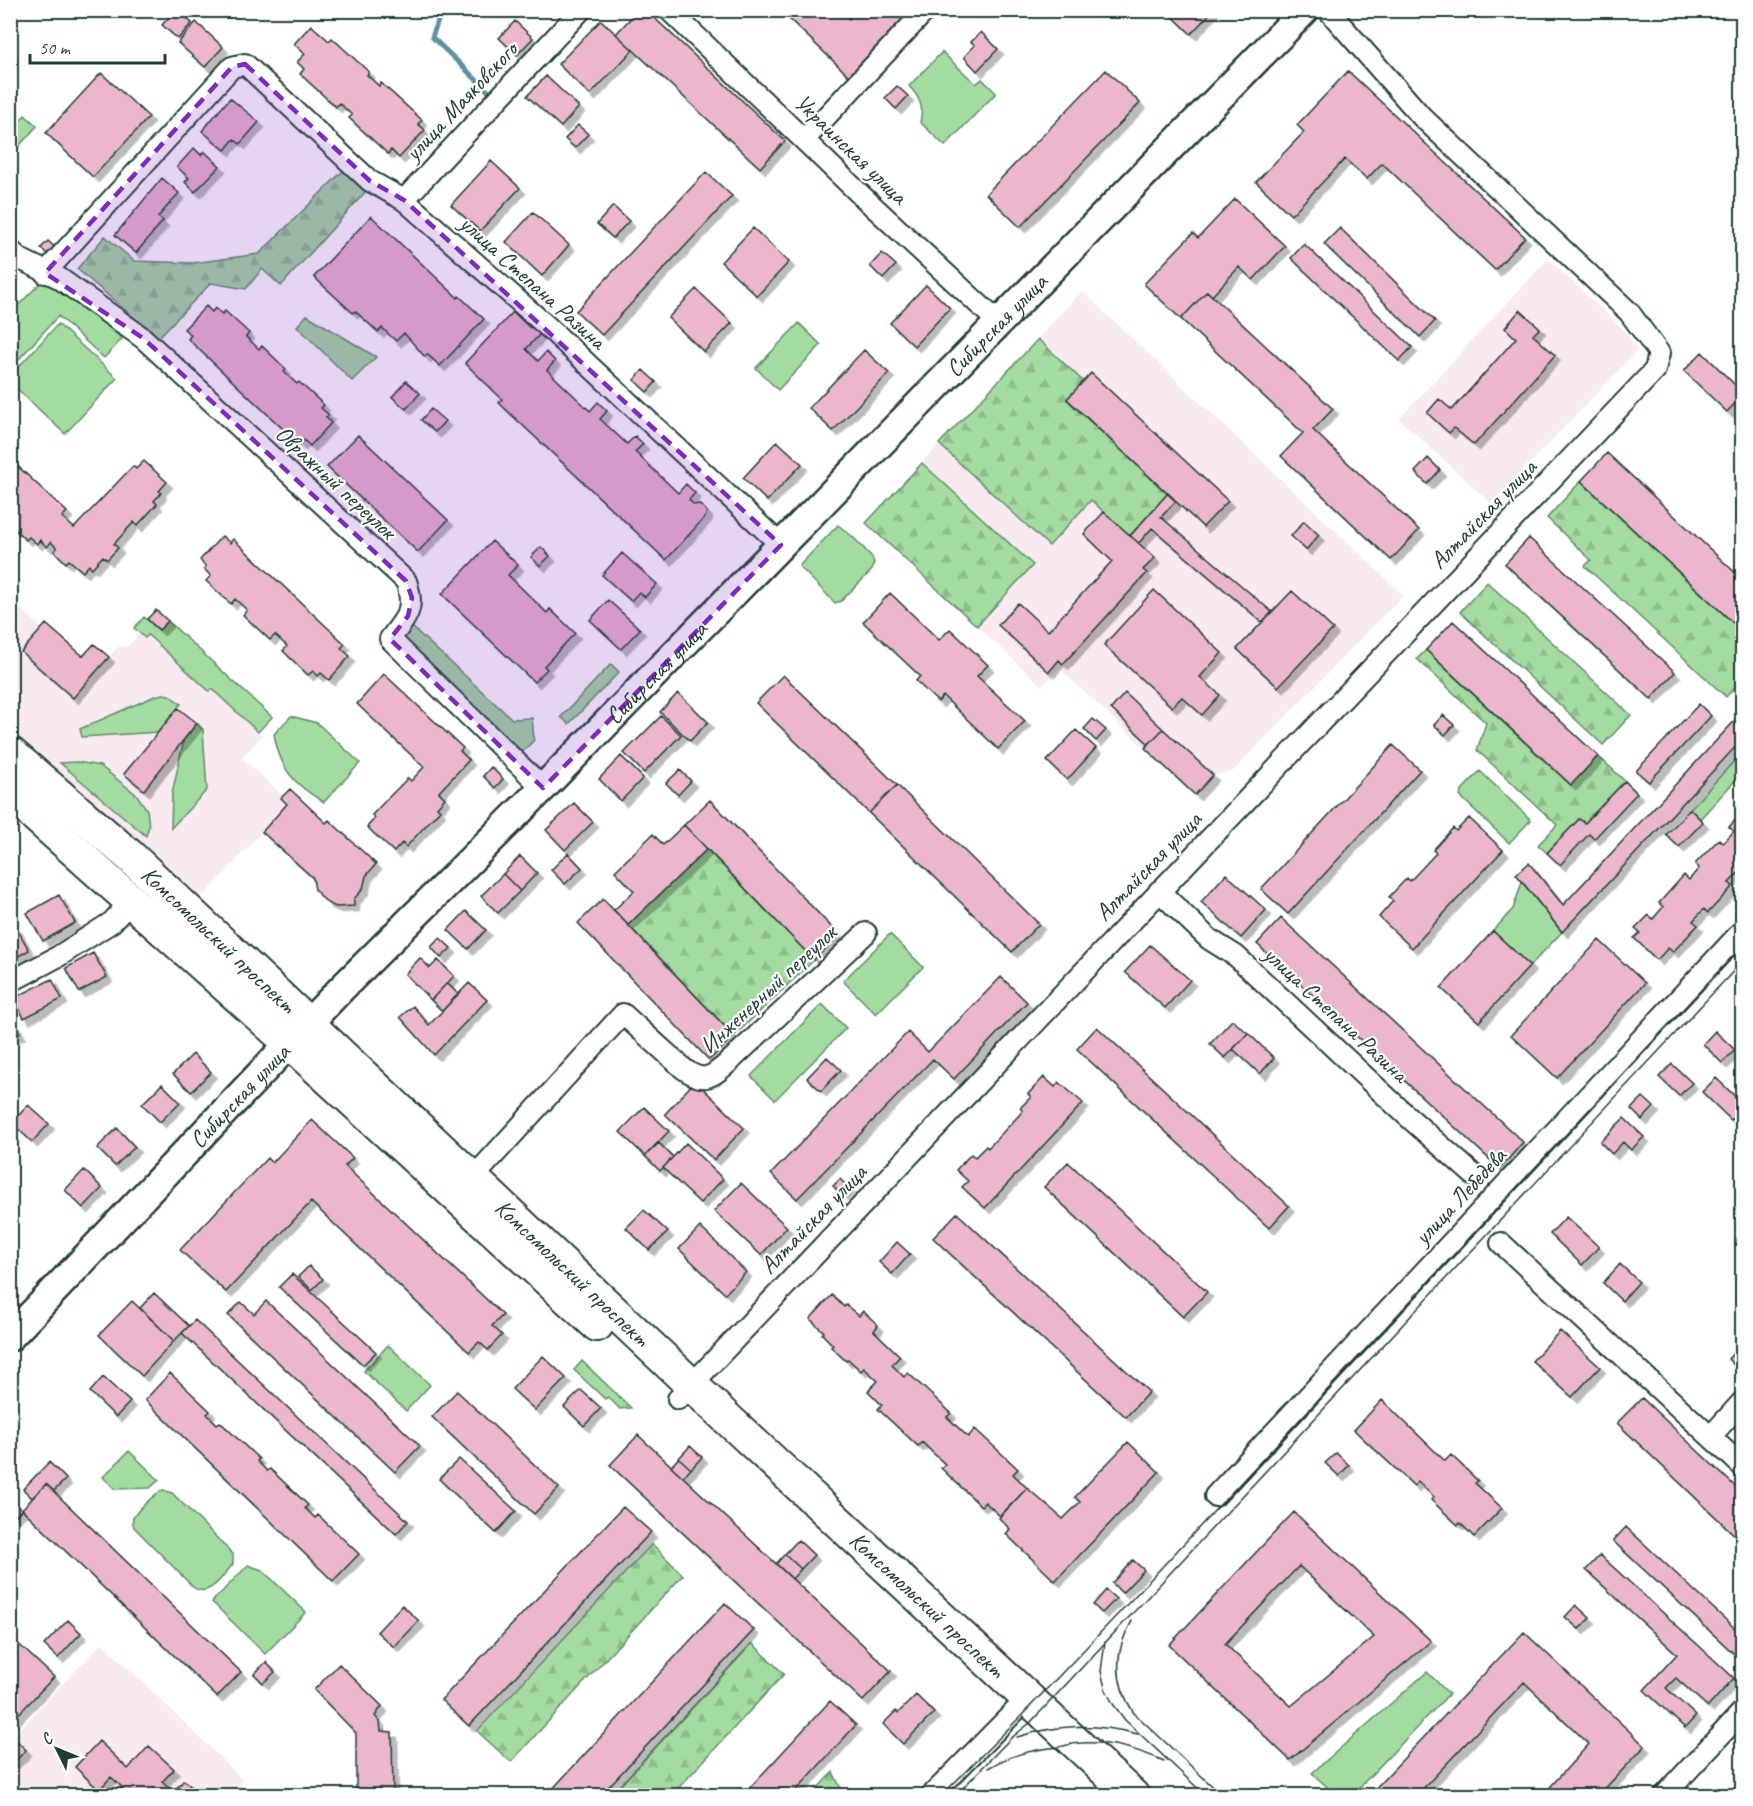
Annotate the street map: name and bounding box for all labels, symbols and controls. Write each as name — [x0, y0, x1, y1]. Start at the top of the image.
scale bar — [30, 27, 165, 65]
street label: улица Маяковского — [397, 33, 526, 168]
text: 50 m — [39, 37, 72, 59]
street label: Украинская улица — [788, 87, 915, 212]
street label: улица Степана Разина — [452, 207, 614, 357]
street label: Сибирская улица — [939, 266, 1055, 383]
street label: Овражный переулок — [269, 418, 404, 547]
street label: Алтайская улица — [1423, 452, 1544, 575]
street label: Сибирская улица — [599, 613, 715, 730]
street label: Алтайская улица — [1088, 804, 1209, 927]
street label: Комсомольский проспект — [135, 859, 303, 1020]
street label: Инженерный переулок — [693, 916, 844, 1060]
street label: улица Степана Разина — [1256, 938, 1416, 1090]
street label: Сибирская улица — [183, 1036, 297, 1154]
street label: улица Лебедева — [1406, 1140, 1514, 1252]
street label: Алтайская улица — [753, 1157, 874, 1280]
street label: Комсомольский проспект — [489, 1193, 657, 1353]
street label: Комсомольский проспект — [843, 1525, 1012, 1685]
north arrow — [27, 1719, 87, 1779]
text: С — [37, 1728, 58, 1749]

